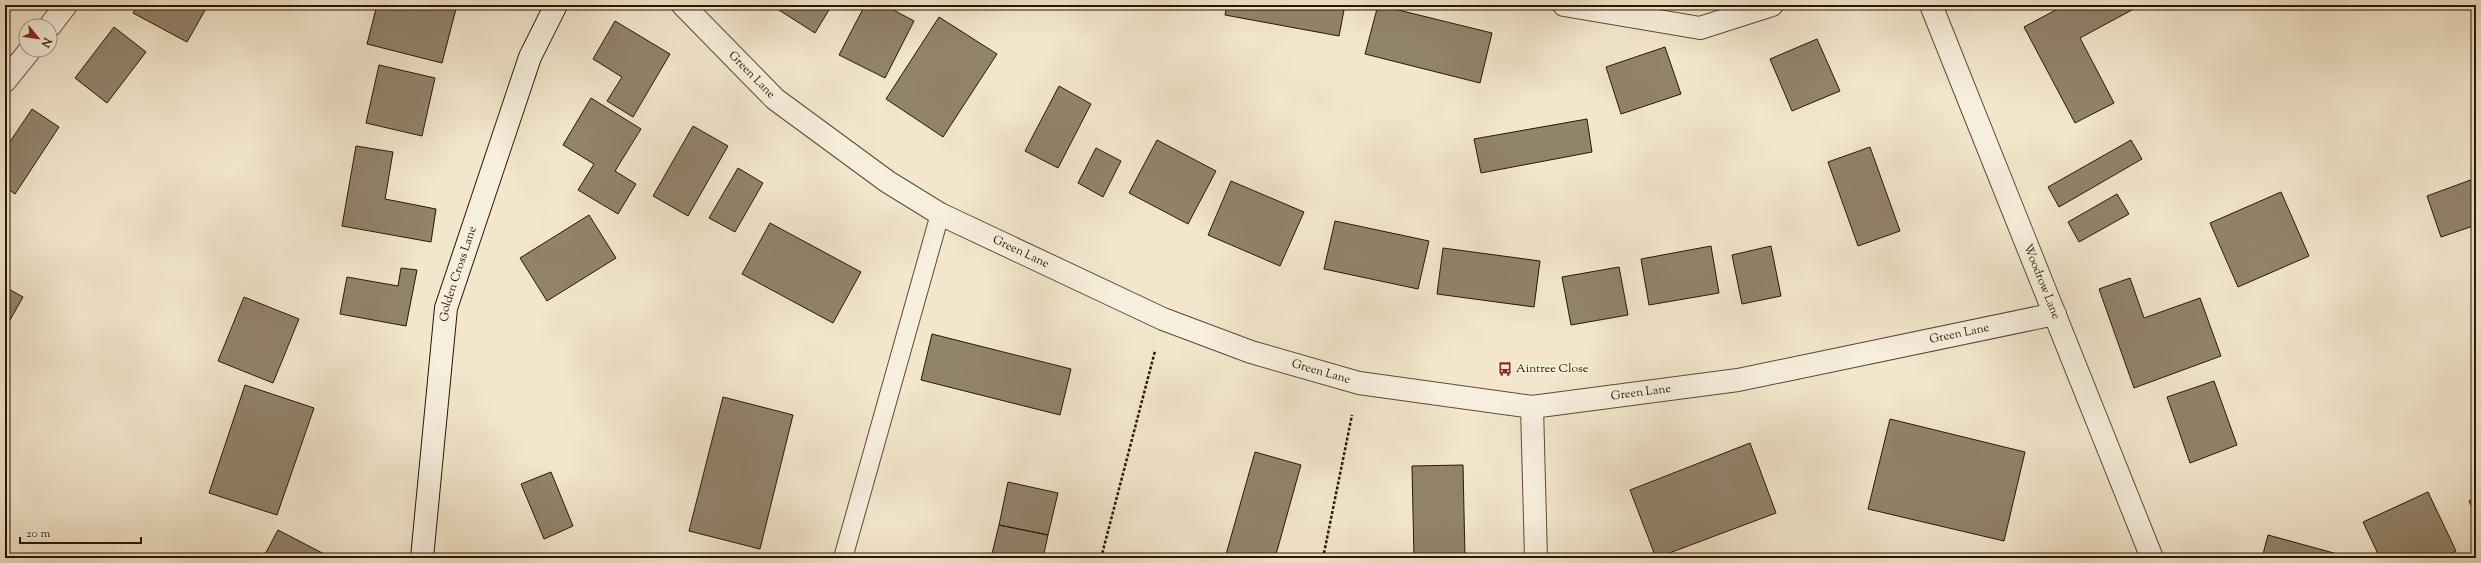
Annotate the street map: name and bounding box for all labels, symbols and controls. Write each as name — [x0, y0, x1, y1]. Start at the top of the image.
north arrow — [18, 18, 58, 58]
text: N — [37, 34, 55, 50]
street label: Green Lane — [724, 47, 779, 103]
street label: Golden Cross Lane — [436, 224, 482, 323]
street label: Green Lane — [989, 231, 1052, 273]
street label: Woodrow Lane — [2018, 241, 2065, 322]
street label: Green Lane — [1928, 319, 1991, 349]
street label: Green Lane — [1289, 355, 1353, 389]
place label: Aintree Close — [1516, 360, 1589, 378]
bus stop icon: Aintree Close — [1497, 361, 1513, 377]
street label: Green Lane — [1610, 380, 1672, 406]
scale bar — [20, 519, 141, 545]
text: 20 m — [26, 525, 51, 543]

